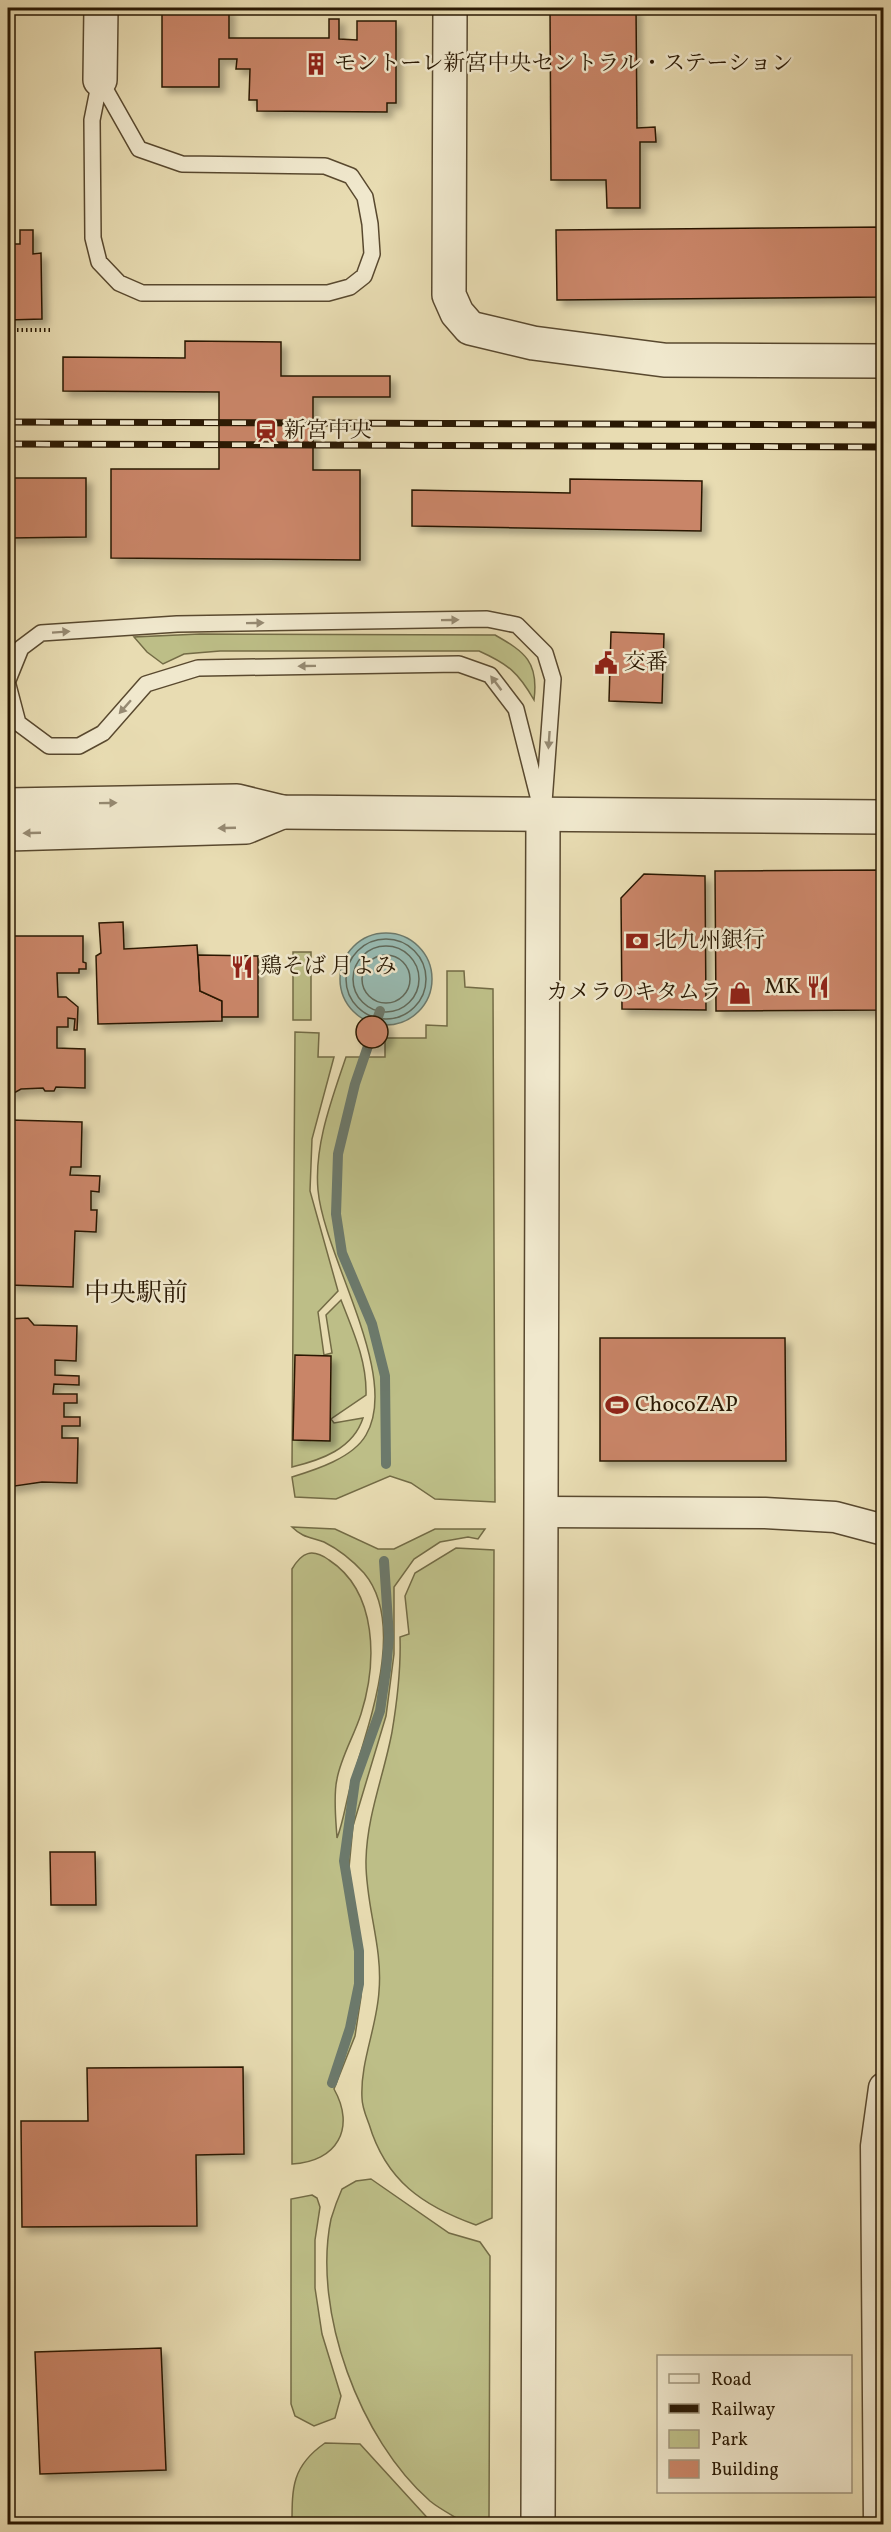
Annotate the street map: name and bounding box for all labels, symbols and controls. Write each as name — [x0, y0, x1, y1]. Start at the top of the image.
place label: モントーレ新宮中央セントラル・ステーション — [334, 49, 794, 80]
building icon: モントーレ新宮中央セントラル・ステーション — [303, 51, 329, 77]
place label: 新宮中央 — [284, 416, 372, 447]
station icon: 新宮中央 — [253, 418, 279, 444]
one-way arrow — [441, 615, 460, 625]
one-way arrow — [246, 618, 265, 628]
one-way arrow — [51, 627, 70, 637]
place label: 交番 — [624, 648, 668, 679]
public building icon: 交番 — [593, 650, 619, 676]
one-way arrow — [298, 662, 317, 671]
one-way arrow — [490, 675, 502, 691]
one-way arrow — [119, 699, 132, 714]
one-way arrow — [545, 731, 554, 750]
one-way arrow — [98, 798, 117, 808]
one-way arrow — [217, 823, 236, 832]
one-way arrow — [22, 829, 41, 838]
place label: 北九州銀行 — [655, 926, 765, 957]
bank icon: 北九州銀行 — [624, 928, 650, 954]
place label: 鶏そば 月よみ — [260, 952, 396, 983]
restaurant icon: 鶏そば 月よみ — [229, 954, 255, 980]
place label: MK — [765, 972, 800, 1003]
restaurant icon: MK — [805, 974, 831, 1000]
place label: カメラのキタムラ — [546, 978, 722, 1009]
shop icon: カメラのキタムラ — [727, 980, 753, 1006]
district label: 中央駅前 — [84, 1276, 188, 1312]
place label: ChocoZAP — [635, 1390, 738, 1421]
sports icon: ChocoZAP — [604, 1392, 630, 1418]
legend — [657, 2355, 852, 2493]
text: Road — [711, 2368, 752, 2393]
text: Railway — [711, 2398, 775, 2423]
text: Park — [711, 2428, 748, 2453]
text: Building — [711, 2458, 779, 2483]

